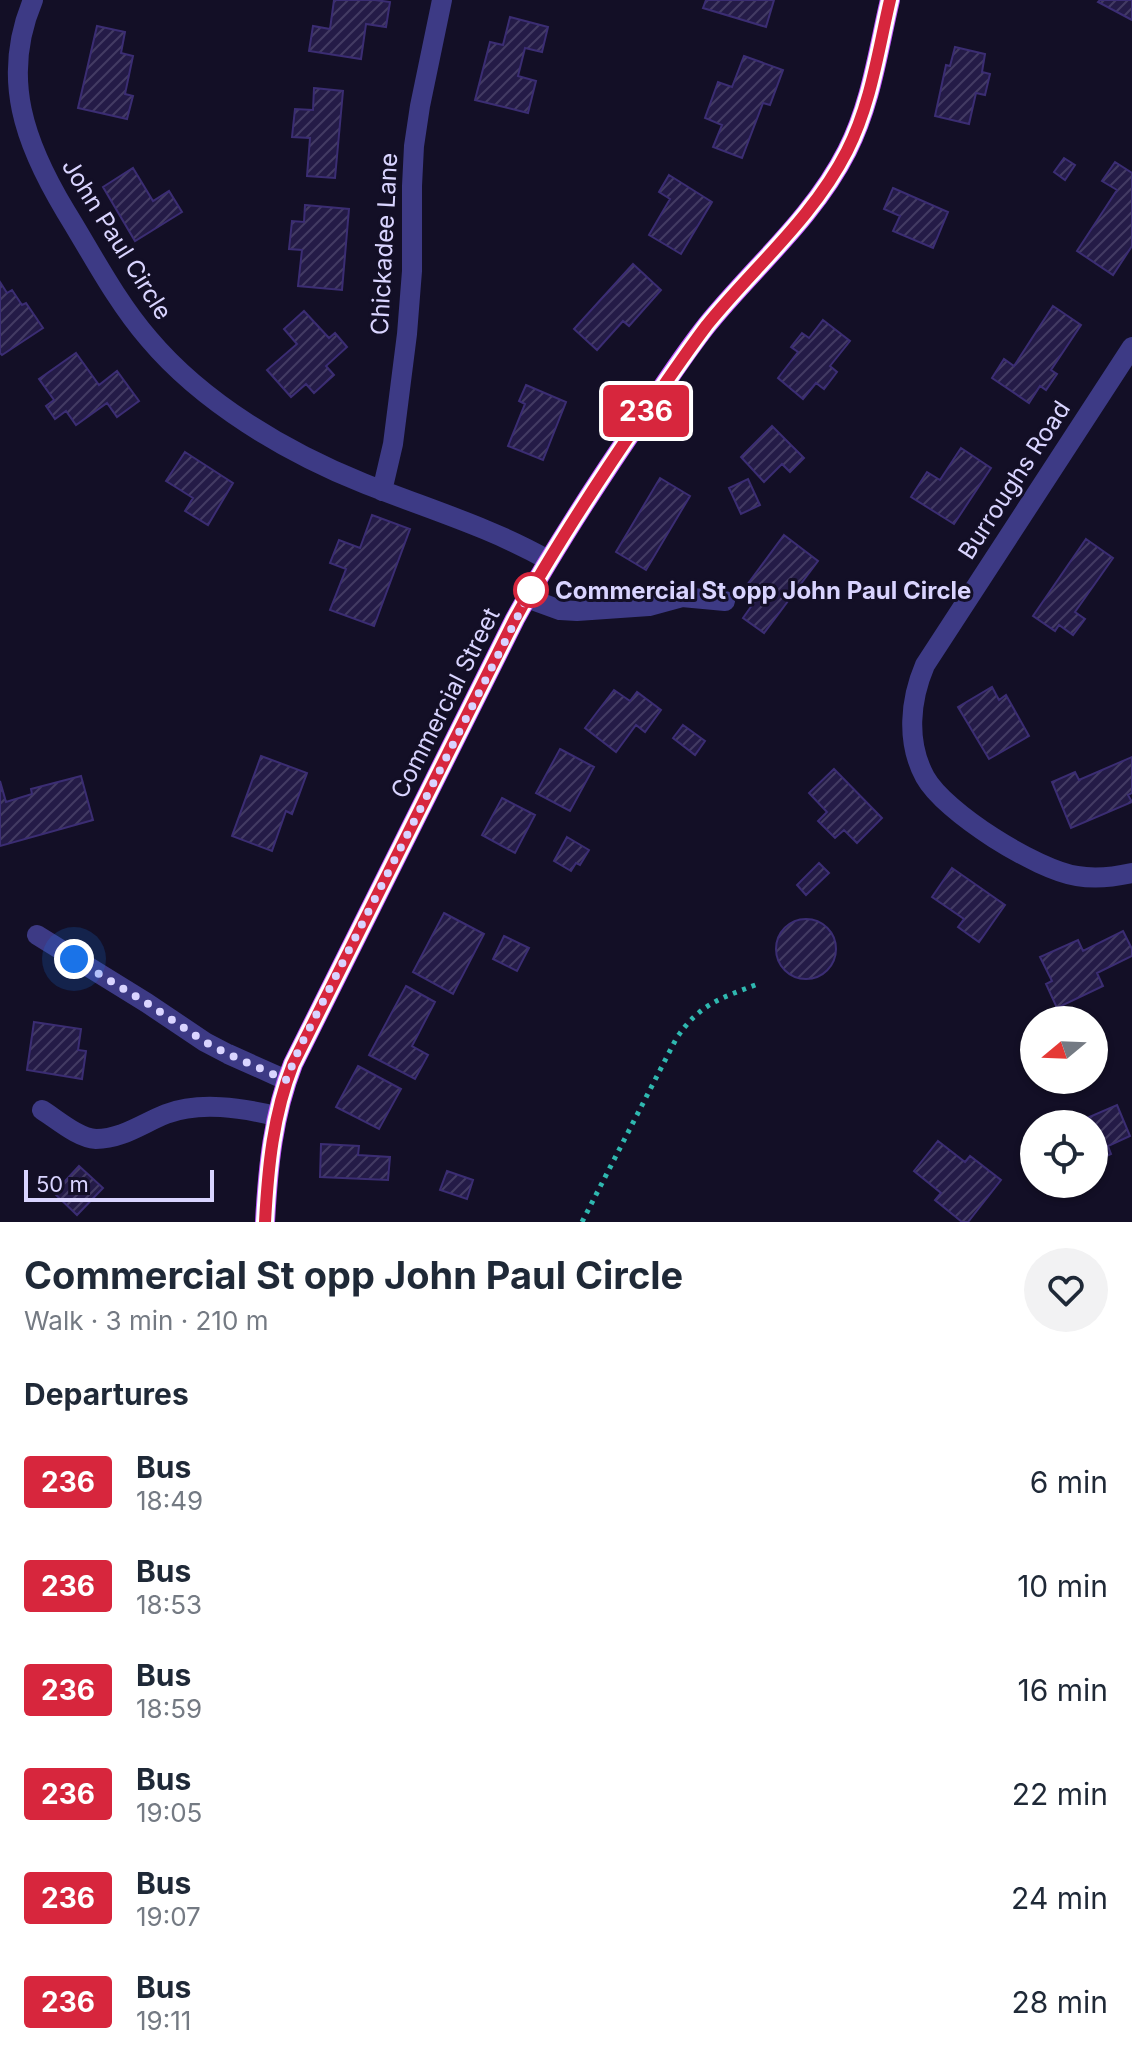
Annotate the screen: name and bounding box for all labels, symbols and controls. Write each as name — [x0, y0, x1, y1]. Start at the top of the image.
street label: Chickadee Lane — [365, 152, 403, 336]
street label: John Paul Circle — [56, 153, 178, 325]
line badge: 236 — [600, 385, 692, 437]
text: 236 — [619, 394, 673, 428]
street label: Burroughs Road — [952, 395, 1076, 565]
marker: Commercial St opp John Paul Circle — [514, 573, 548, 607]
place label: Commercial St opp John Paul Circle — [555, 576, 971, 605]
street label: Commercial Street — [384, 603, 506, 803]
your location — [54, 939, 94, 979]
north arrow — [1020, 1006, 1108, 1094]
map controls — [1020, 1006, 1108, 1198]
button: locate — [1020, 1110, 1108, 1198]
scale bar — [24, 1166, 214, 1202]
text: 50 m — [36, 1171, 89, 1197]
button: heart — [1024, 1248, 1108, 1332]
text: Commercial St opp John Paul Circle — [24, 1252, 683, 1298]
text: Walk · 3 min · 210 m — [24, 1305, 268, 1336]
text: Departures — [24, 1376, 189, 1412]
text: Bus — [136, 1449, 191, 1485]
text: 6 min — [1030, 1464, 1108, 1500]
text: 236 — [41, 1465, 95, 1499]
text: 18:49 — [136, 1485, 203, 1516]
text: Bus — [136, 1553, 191, 1589]
text: 10 min — [1017, 1568, 1108, 1604]
text: 236 — [41, 1569, 95, 1603]
text: 18:53 — [136, 1589, 202, 1620]
text: Bus — [136, 1657, 191, 1693]
text: 16 min — [1017, 1672, 1108, 1708]
text: 236 — [41, 1673, 95, 1707]
text: 18:59 — [136, 1693, 202, 1724]
text: Bus — [136, 1761, 191, 1797]
text: 22 min — [1012, 1776, 1108, 1812]
text: 236 — [41, 1777, 95, 1811]
text: 19:05 — [136, 1797, 202, 1828]
text: Bus — [136, 1865, 191, 1901]
text: 24 min — [1011, 1880, 1108, 1916]
text: 236 — [41, 1881, 95, 1915]
text: 19:07 — [136, 1901, 201, 1932]
text: Bus — [136, 1969, 191, 2005]
text: 28 min — [1011, 1984, 1108, 2020]
text: 236 — [41, 1985, 95, 2019]
text: 19:11 — [136, 2005, 191, 2036]

